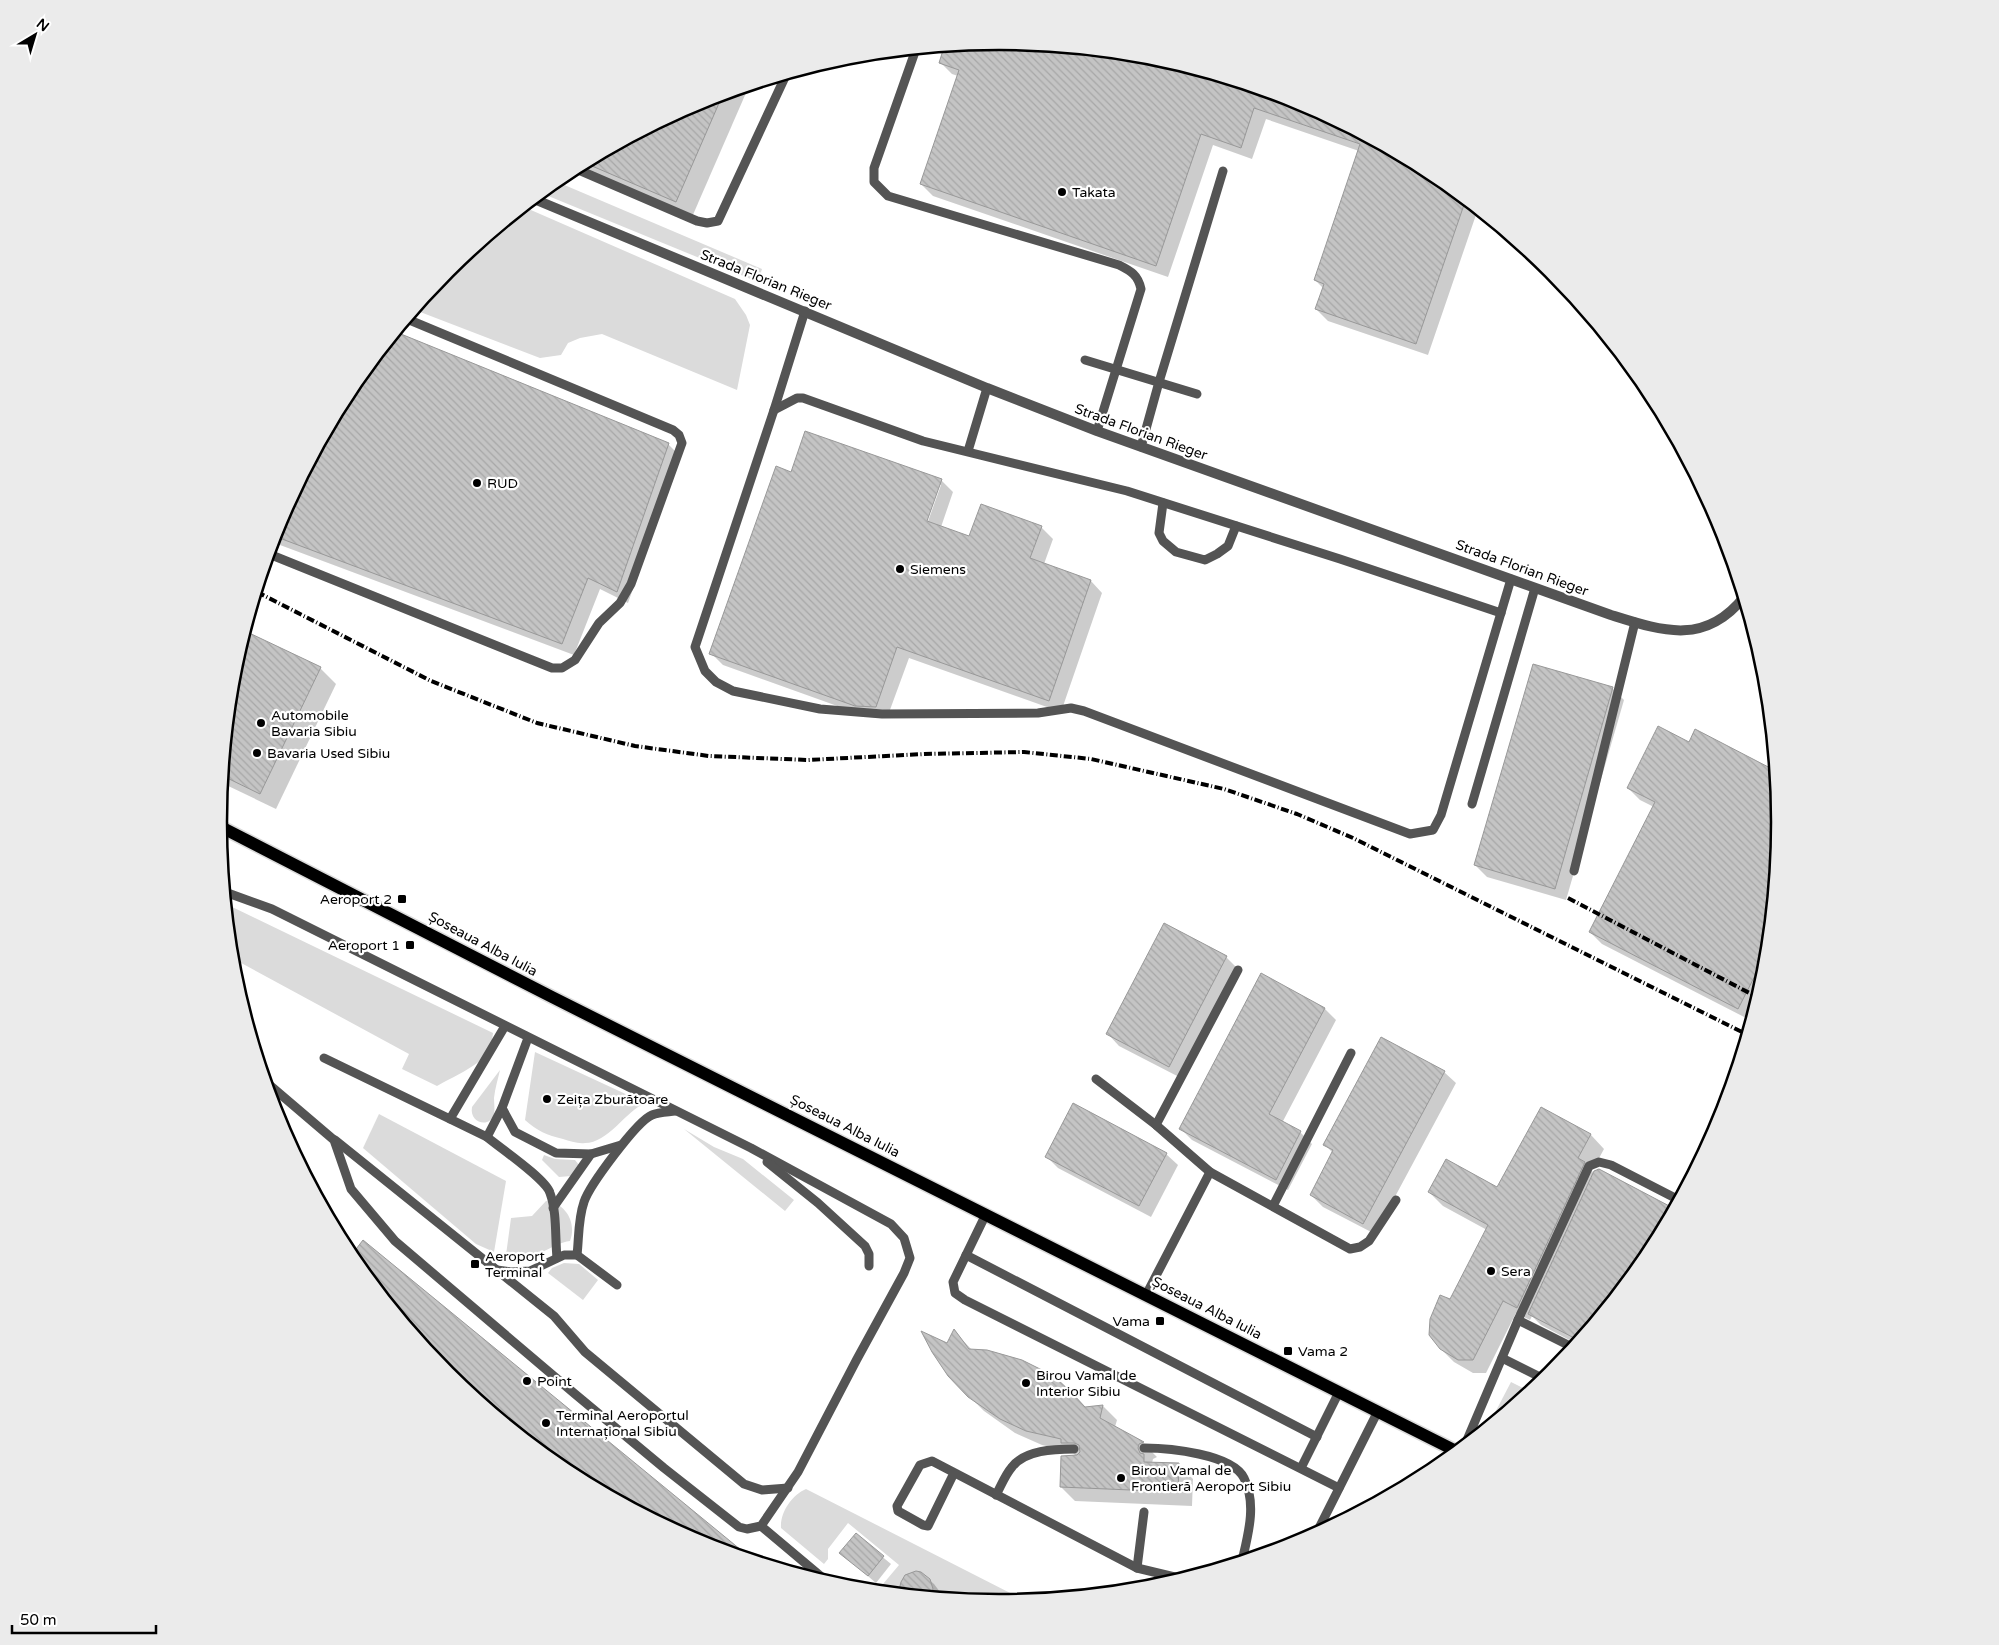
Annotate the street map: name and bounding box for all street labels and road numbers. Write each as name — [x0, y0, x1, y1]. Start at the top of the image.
street label: Strada Florian Rieger — [698, 246, 835, 314]
street label: Strada Florian Rieger — [1072, 400, 1210, 464]
street label: Strada Florian Rieger — [1453, 536, 1591, 600]
street label: Șoseaua Alba Iulia — [426, 908, 540, 980]
street label: Șoseaua Alba Iulia — [787, 1091, 903, 1161]
street label: Șoseaua Alba Iulia — [1149, 1273, 1265, 1343]

